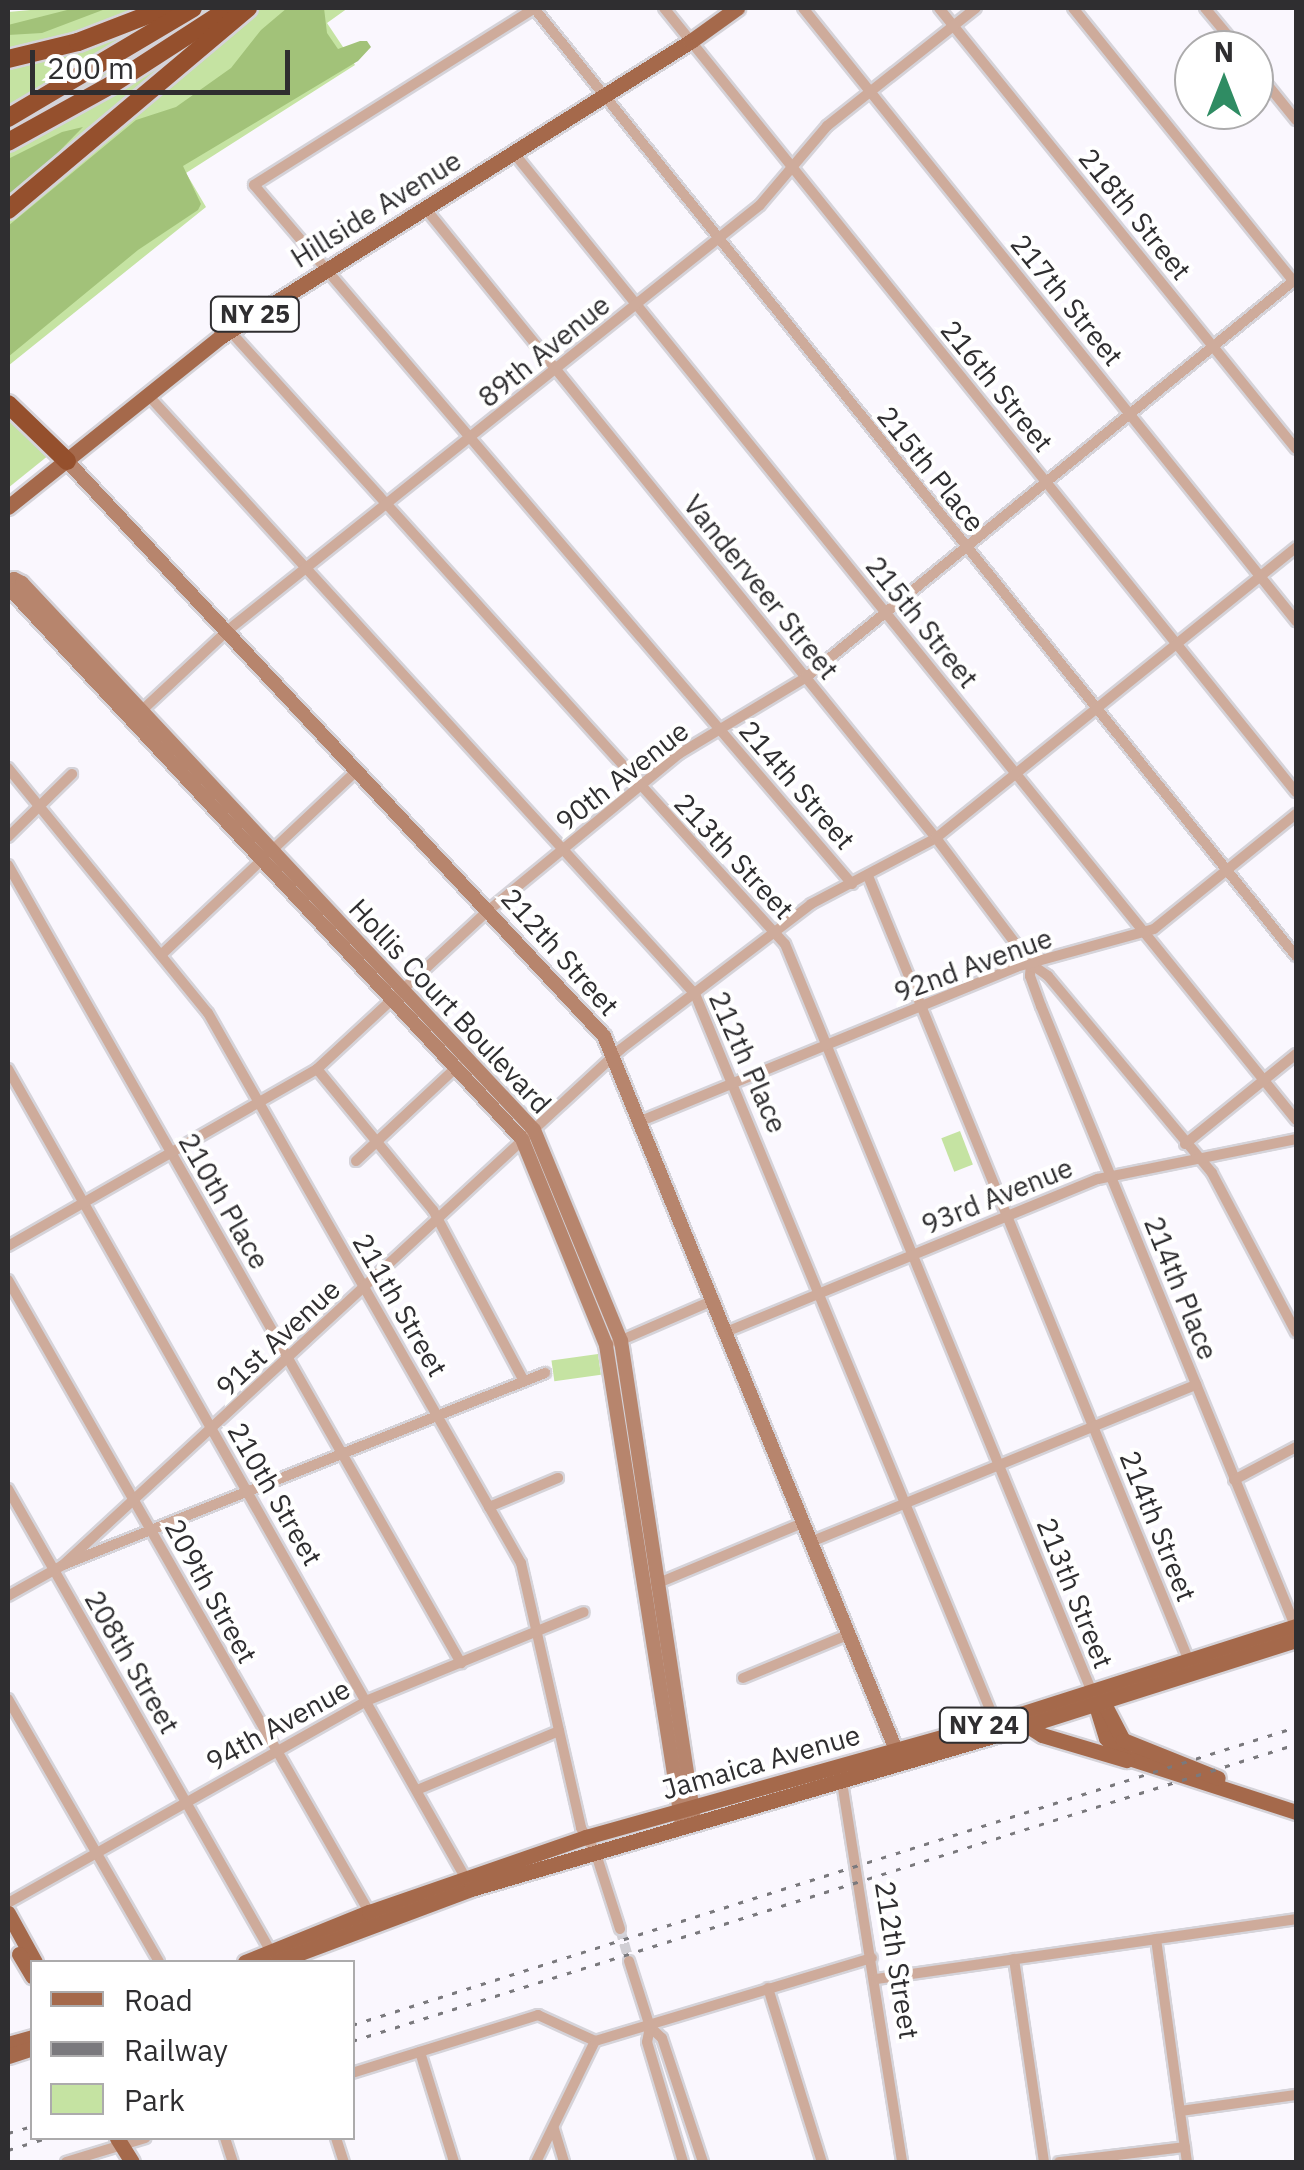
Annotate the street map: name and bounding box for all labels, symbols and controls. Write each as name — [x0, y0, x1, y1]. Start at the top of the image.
scale bar — [35, 30, 295, 92]
north arrow — [1174, 30, 1274, 130]
text: N — [1214, 33, 1234, 70]
text: 200 m — [47, 48, 134, 87]
street label: 218th Street — [1072, 141, 1198, 287]
street label: Hillside Avenue — [285, 143, 467, 275]
street label: 217th Street — [1004, 227, 1130, 373]
street label: 89th Avenue — [471, 288, 617, 414]
road number: NY 25 — [208, 294, 302, 334]
street label: 216th Street — [934, 313, 1060, 459]
street label: 215th Place — [870, 400, 992, 538]
street label: Vanderveer Street — [676, 488, 846, 686]
street label: 215th Street — [859, 549, 985, 695]
street label: 90th Avenue — [549, 714, 695, 838]
street label: 214th Street — [732, 714, 862, 856]
street label: 213th Street — [667, 786, 801, 926]
street label: 212th Street — [494, 881, 626, 1023]
street label: Hollis Court Boulevard — [342, 892, 558, 1120]
street label: 92nd Avenue — [889, 921, 1057, 1009]
street label: 212th Place — [702, 986, 794, 1138]
street label: 210th Place — [172, 1127, 276, 1275]
street label: 93rd Avenue — [917, 1150, 1077, 1242]
street label: 214th Place — [1137, 1211, 1225, 1365]
street label: 211th Street — [346, 1228, 454, 1382]
street label: 91st Avenue — [209, 1272, 347, 1404]
street label: 210th Street — [221, 1417, 329, 1571]
street label: 214th Street — [1113, 1446, 1203, 1606]
street label: 209th Street — [158, 1513, 264, 1669]
street label: 213th Street — [1030, 1513, 1120, 1673]
street label: 208th Street — [78, 1585, 186, 1739]
street label: 94th Avenue — [200, 1672, 356, 1778]
road number: NY 24 — [936, 1705, 1032, 1745]
street label: Jamaica Avenue — [658, 1718, 864, 1806]
street label: 212th Street — [868, 1879, 926, 2041]
legend — [30, 1960, 355, 2140]
text: Road — [124, 1980, 193, 2019]
text: Railway — [124, 2030, 228, 2069]
text: Park — [124, 2080, 185, 2119]

